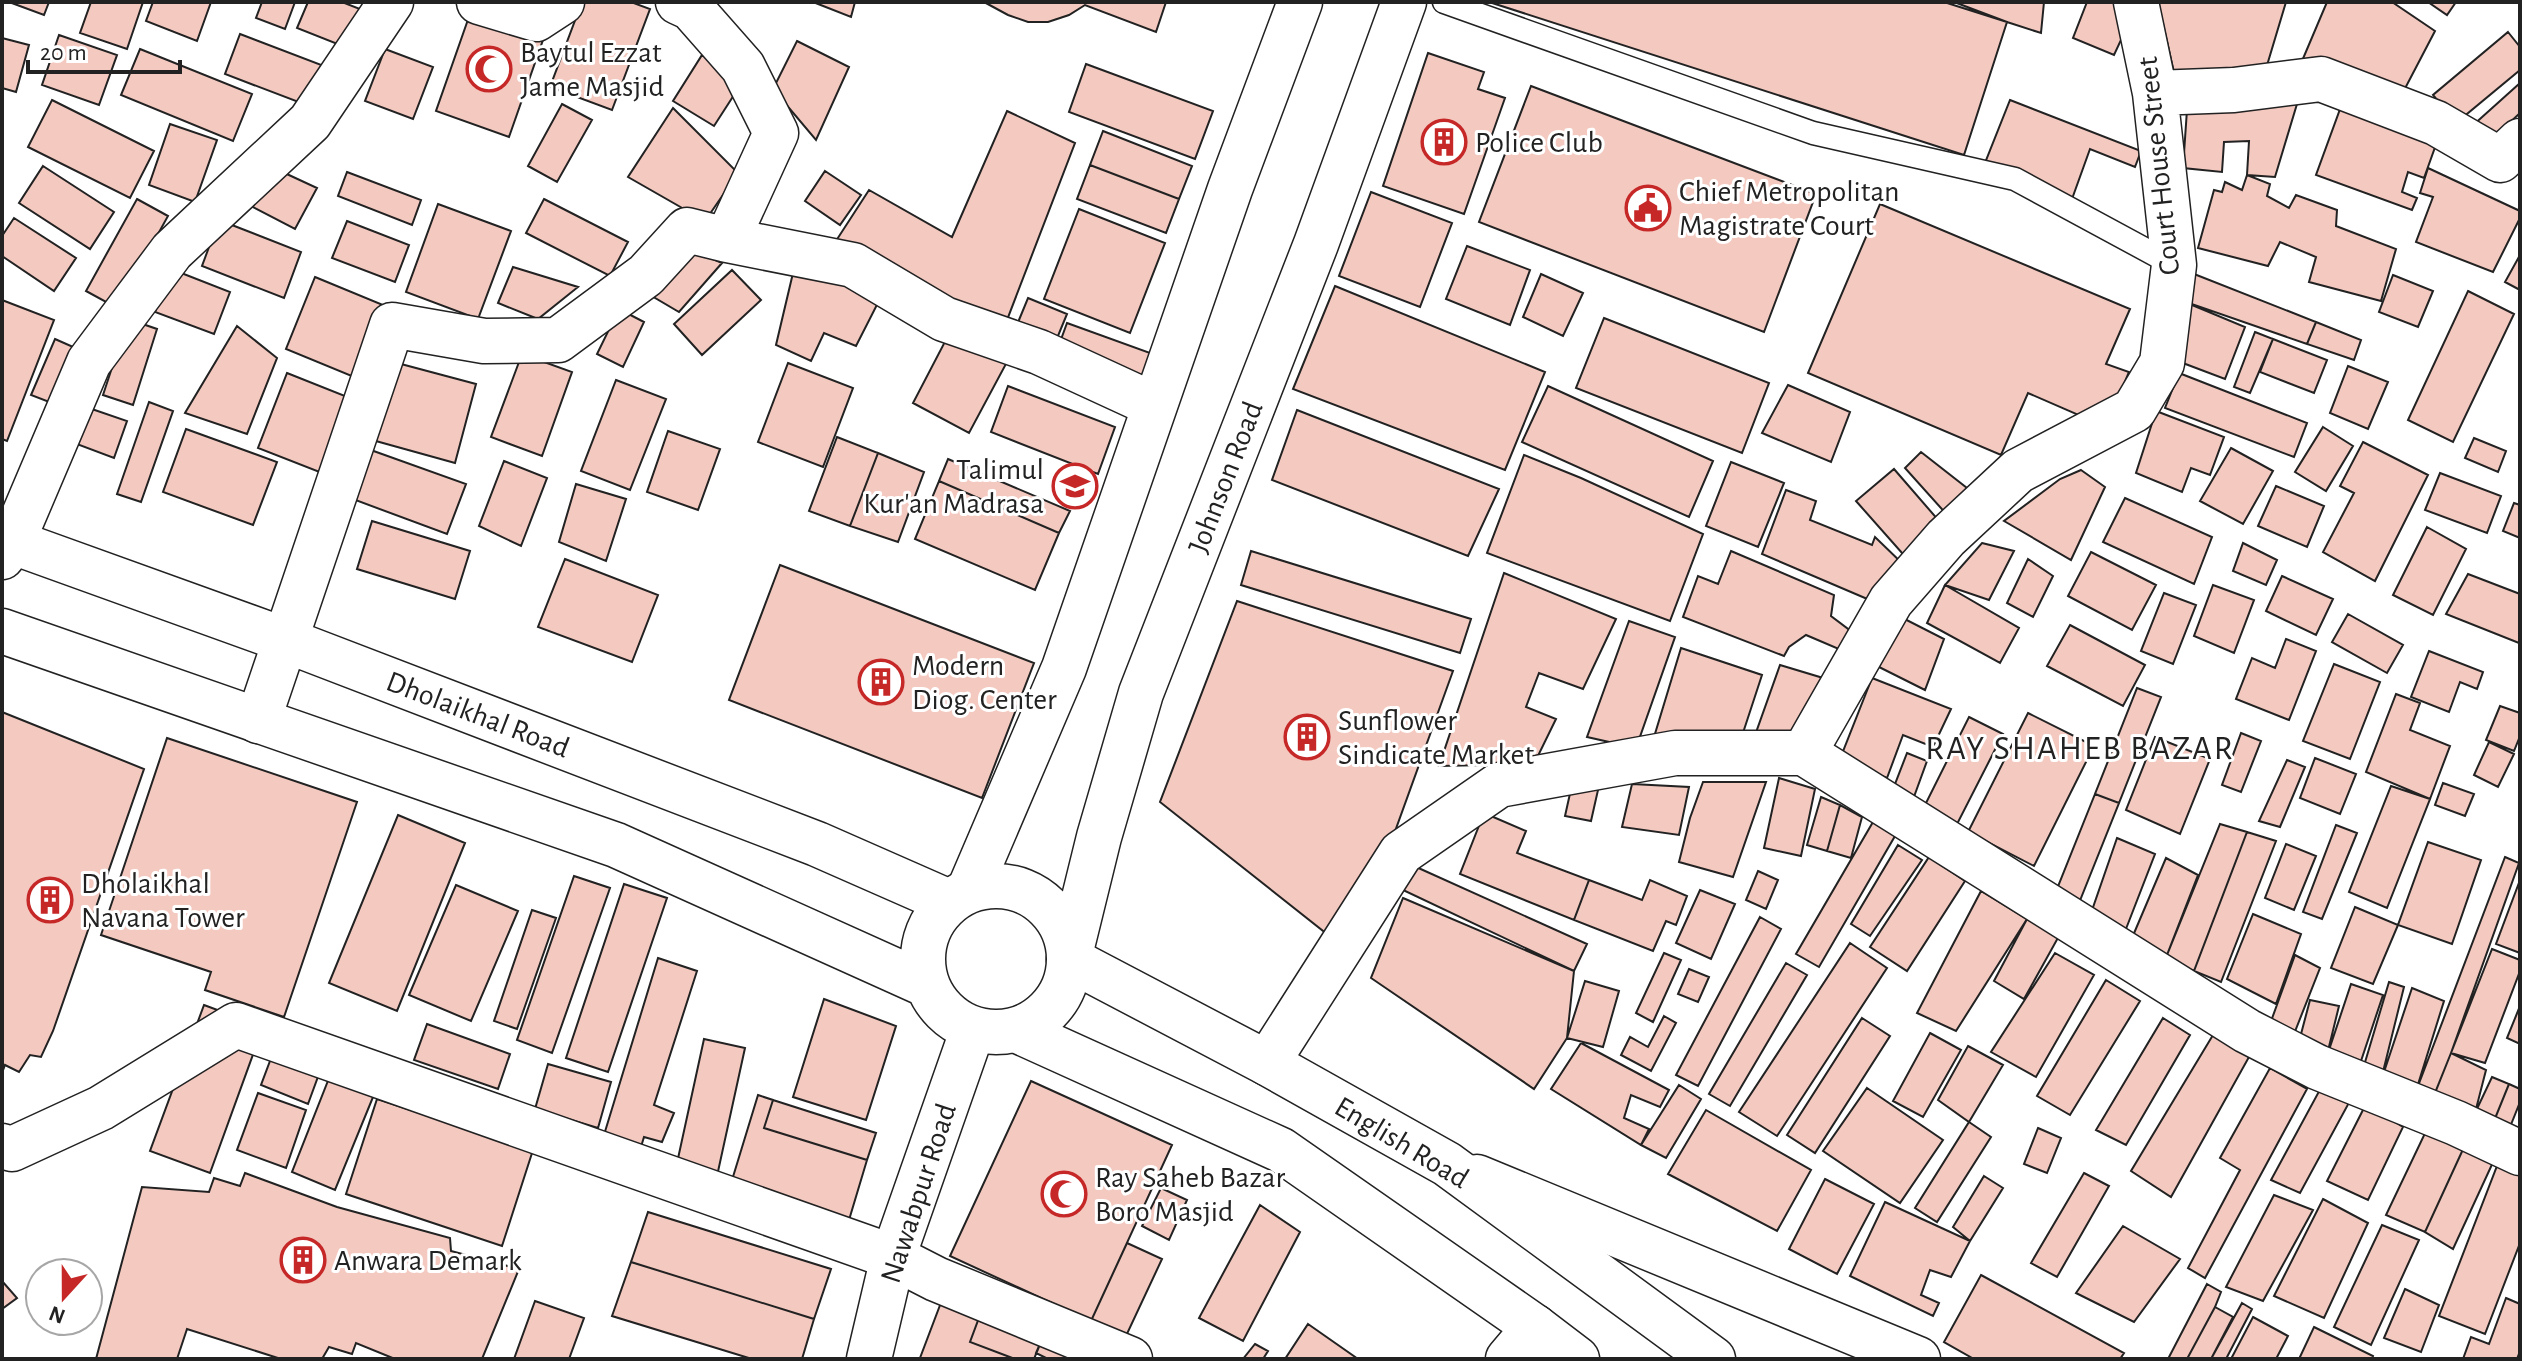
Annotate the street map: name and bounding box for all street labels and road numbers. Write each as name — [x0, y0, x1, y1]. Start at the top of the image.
street label: Court House Street — [2133, 55, 2185, 277]
street label: Johnson Road — [1183, 397, 1269, 557]
street label: Dholaikhal Road — [382, 666, 573, 764]
street label: English Road — [1329, 1091, 1474, 1194]
street label: Nawabpur Road — [876, 1100, 962, 1287]

